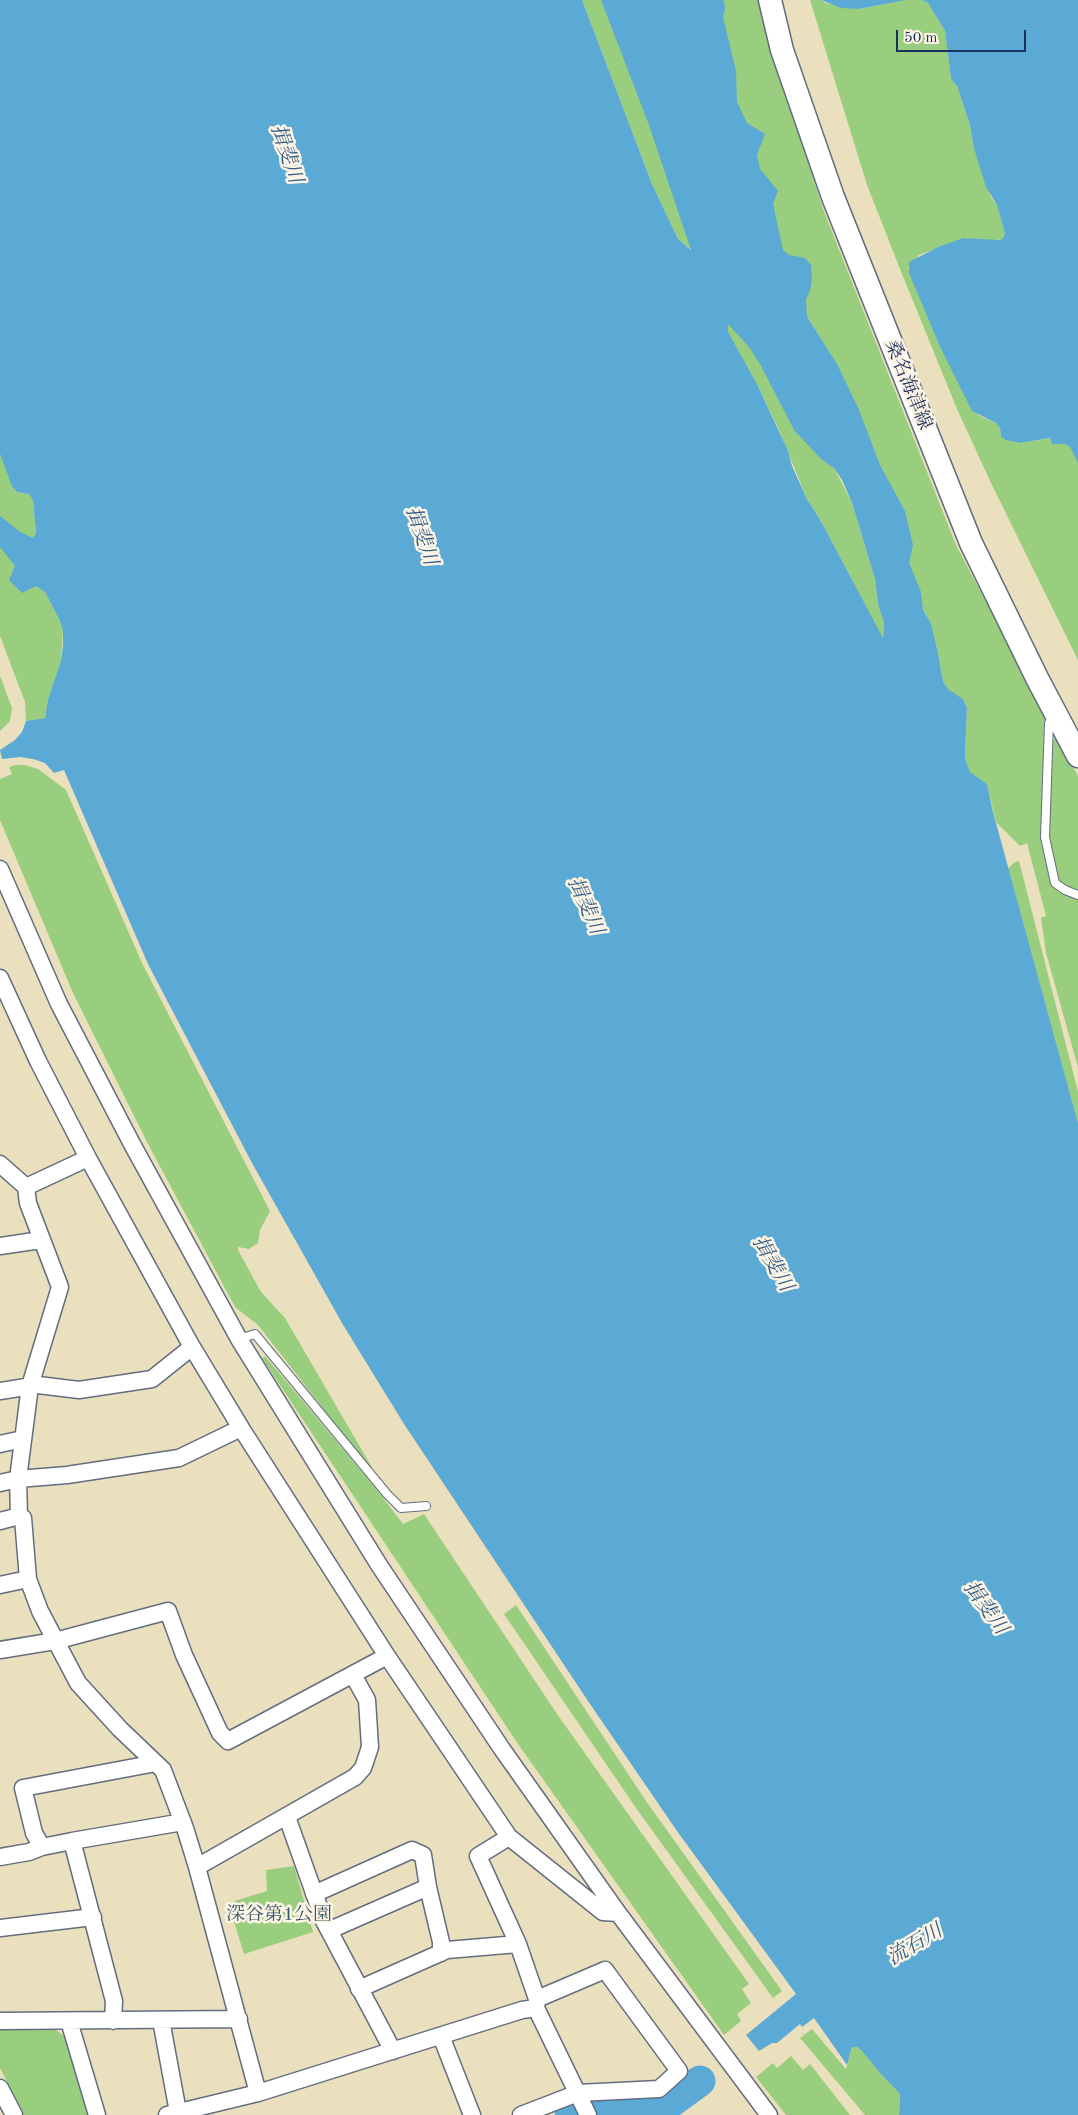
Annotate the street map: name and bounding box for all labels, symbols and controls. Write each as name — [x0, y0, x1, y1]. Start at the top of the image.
scale bar — [898, 20, 1028, 52]
text: 50 m — [904, 31, 938, 46]
water label: 揖斐川 — [265, 122, 307, 186]
street label: 桑名海津線 — [880, 337, 936, 433]
water label: 揖斐川 — [400, 504, 442, 568]
water label: 揖斐川 — [562, 874, 608, 938]
water label: 揖斐川 — [747, 1232, 797, 1296]
water label: 揖斐川 — [958, 1577, 1012, 1639]
park label: 深谷第1公園 — [226, 1904, 332, 1926]
water label: 流石川 — [883, 1919, 947, 1971]

